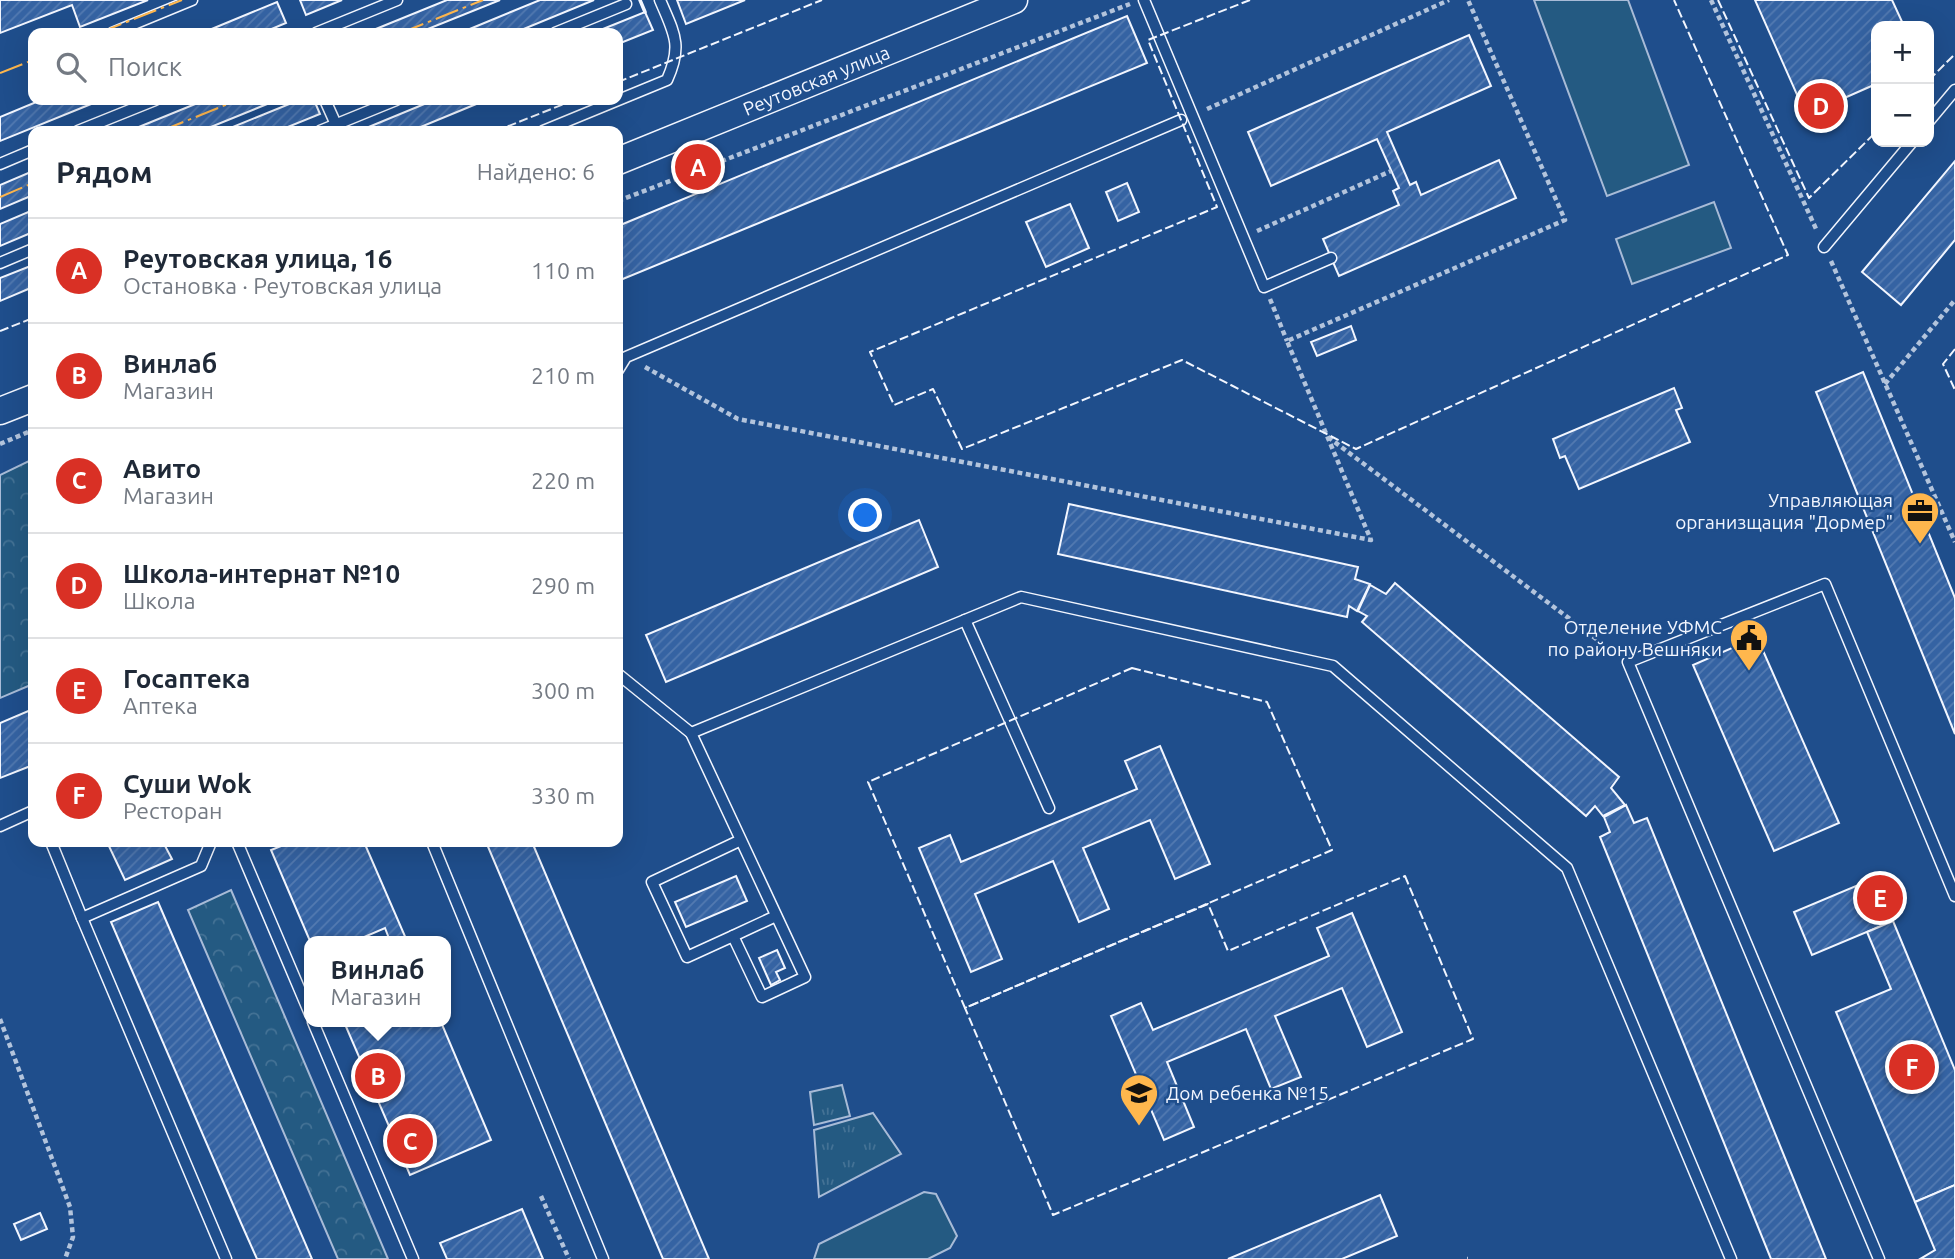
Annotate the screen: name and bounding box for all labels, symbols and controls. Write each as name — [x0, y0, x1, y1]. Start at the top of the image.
map controls — [1871, 21, 1934, 147]
button: + — [1871, 21, 1934, 84]
search box — [28, 28, 623, 105]
street label: Реутовская улица — [740, 41, 893, 120]
icon: search — [52, 48, 90, 86]
text: Поиск — [108, 52, 182, 81]
pin: D — [1798, 80, 1844, 132]
button: − — [1871, 84, 1934, 147]
pin: A — [675, 141, 721, 193]
text: Рядом — [56, 155, 152, 189]
text: Найдено: 6 — [477, 159, 595, 184]
text: Реутовская улица, 16 — [123, 244, 393, 273]
text: A — [71, 258, 87, 283]
text: 110 m — [531, 258, 595, 283]
text: Остановка · Реутовская улица — [123, 273, 442, 298]
text: Винлаб — [123, 349, 217, 378]
text: B — [71, 363, 87, 388]
text: 210 m — [531, 363, 595, 388]
text: Магазин — [123, 378, 214, 403]
text: Авито — [123, 454, 201, 483]
text: C — [72, 468, 86, 493]
text: 220 m — [531, 468, 595, 493]
text: Магазин — [123, 483, 214, 508]
place label: Управляющая организщация "Дормер" — [1675, 489, 1893, 533]
office icon: Управляющая организщация "Дормер" — [1899, 490, 1941, 545]
your location — [848, 498, 882, 532]
text: Школа-интернат №10 — [123, 559, 400, 588]
text: D — [71, 573, 87, 598]
text: 290 m — [531, 573, 595, 598]
text: Школа — [123, 588, 195, 613]
place label: Отделение УФМС по району Вешняки — [1547, 616, 1722, 660]
public building icon: Отделение УФМС по району Вешняки — [1728, 617, 1770, 672]
text: Госаптека — [123, 664, 250, 693]
text: E — [72, 678, 86, 703]
text: 300 m — [531, 678, 595, 703]
text: Аптека — [123, 693, 198, 718]
text: Суши Wok — [123, 769, 252, 798]
text: F — [73, 783, 85, 808]
text: 330 m — [531, 783, 595, 808]
text: Ресторан — [123, 798, 222, 823]
pin: E — [1857, 872, 1903, 924]
popup — [304, 936, 451, 1027]
text: Винлаб — [330, 955, 425, 984]
text: Магазин — [330, 984, 421, 1009]
pin: F — [1889, 1041, 1935, 1093]
pin: B — [355, 1050, 401, 1102]
school or university icon: Дом ребенка №15 — [1118, 1072, 1160, 1127]
place label: Дом ребенка №15 — [1166, 1082, 1329, 1104]
pin: C — [387, 1115, 433, 1167]

